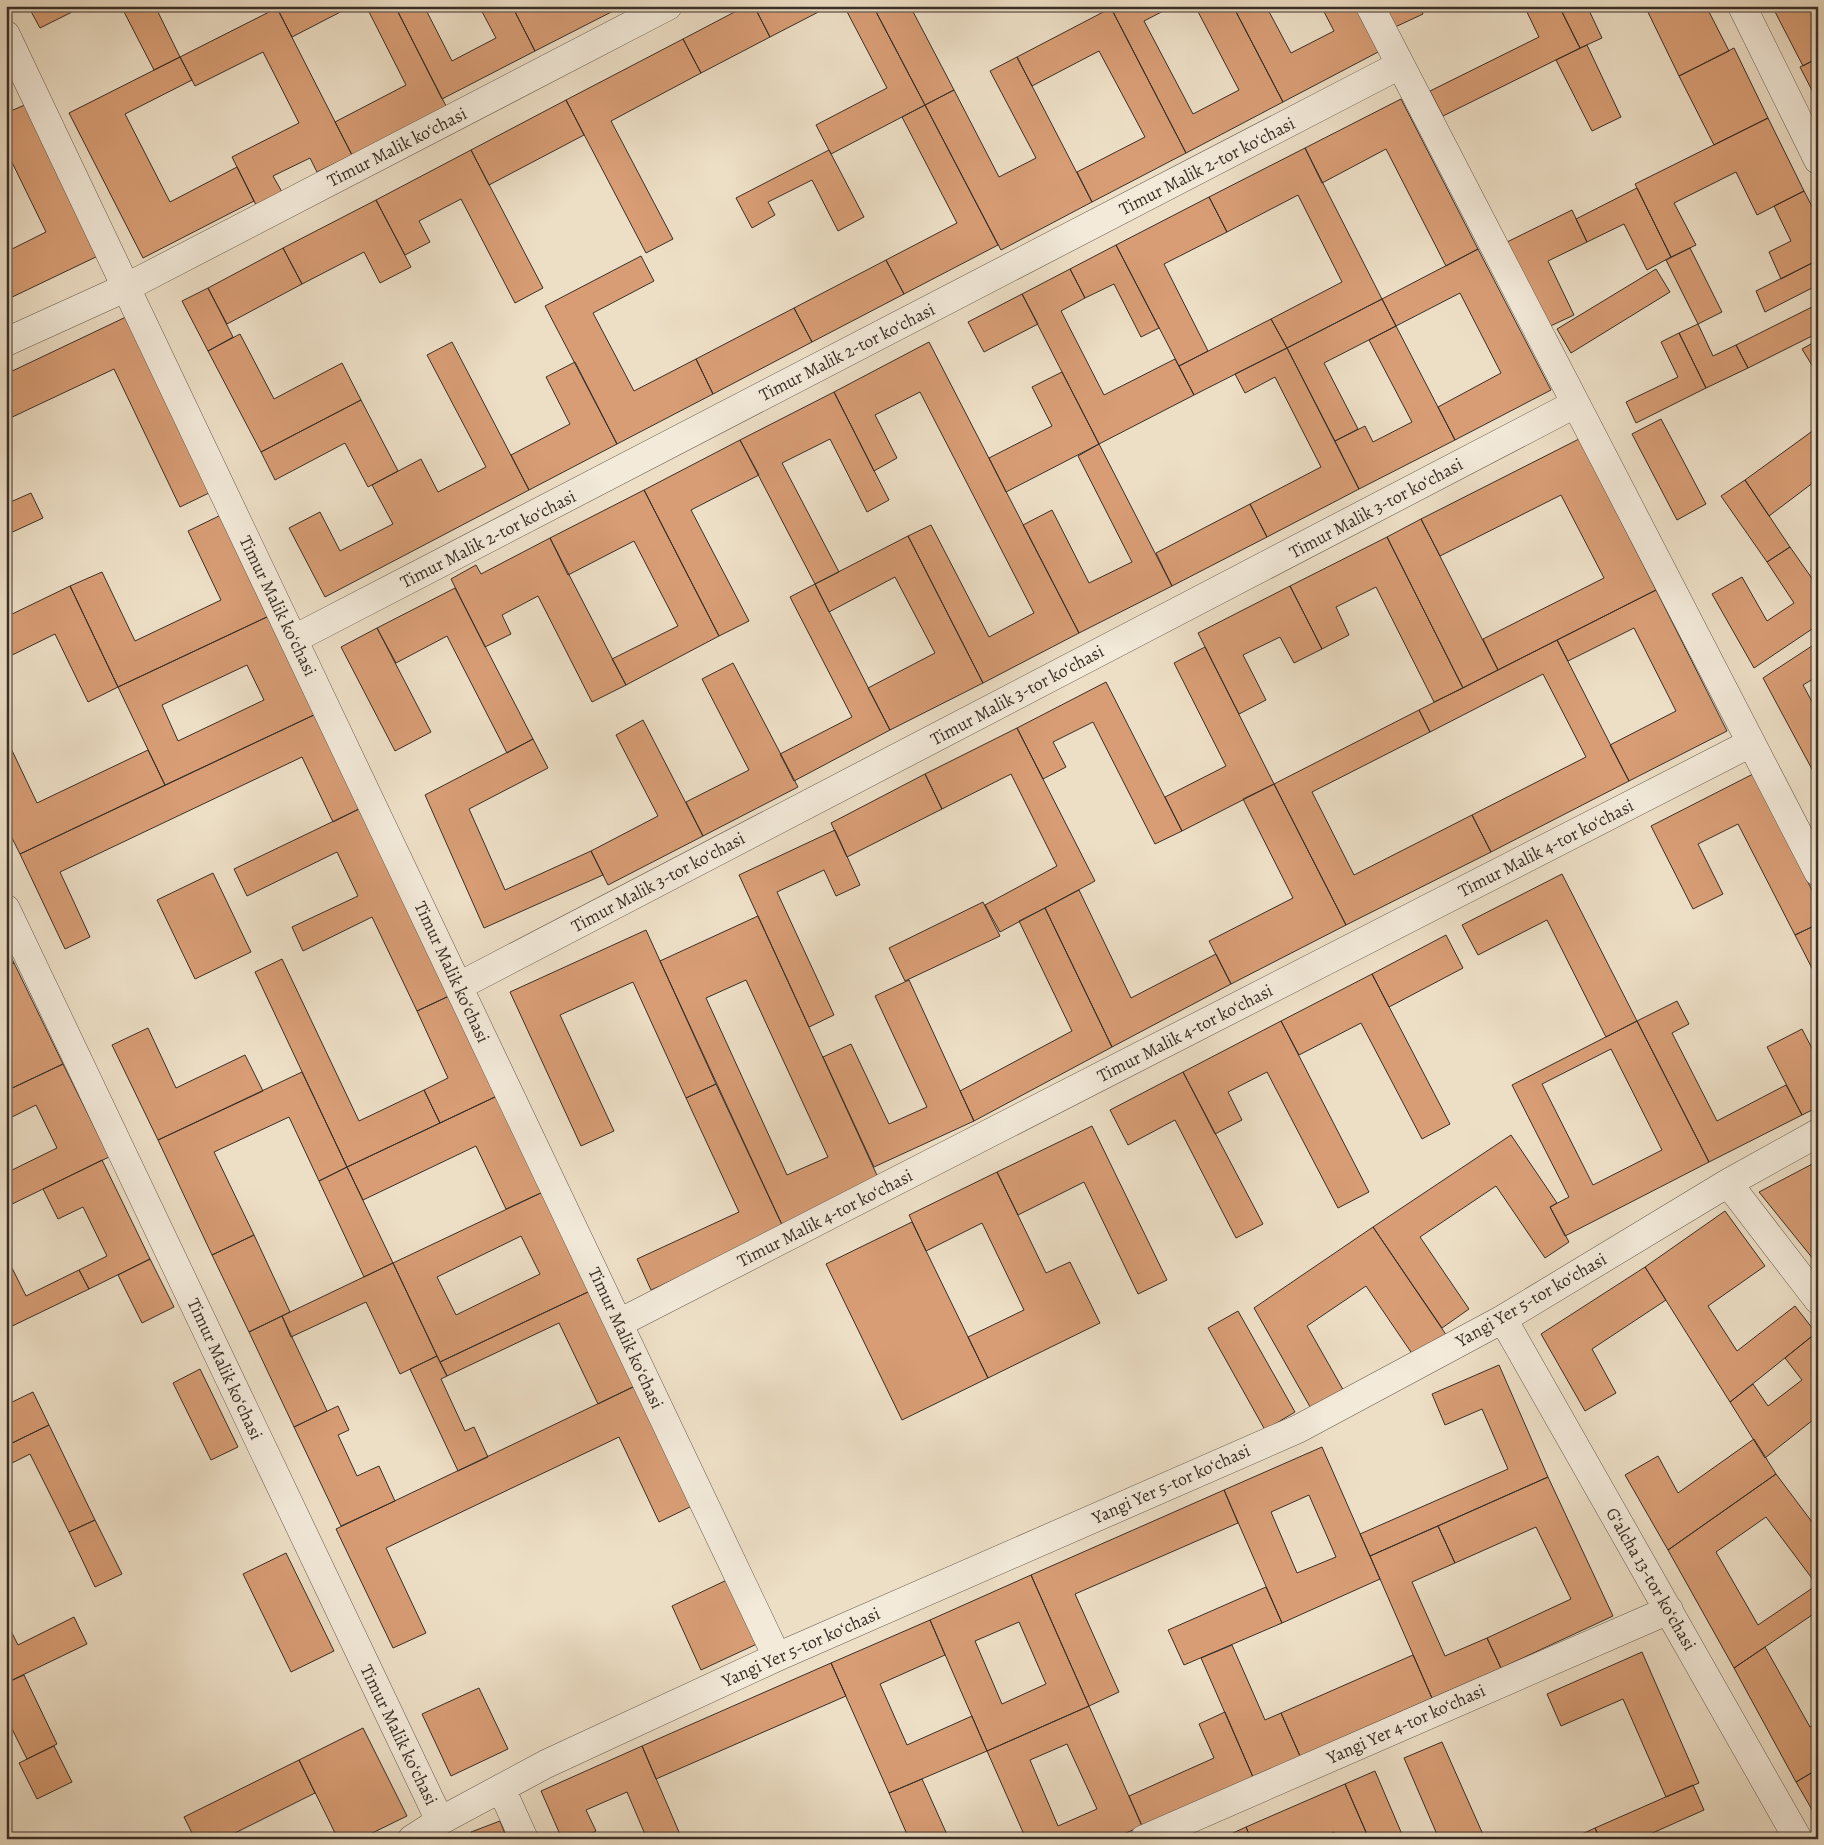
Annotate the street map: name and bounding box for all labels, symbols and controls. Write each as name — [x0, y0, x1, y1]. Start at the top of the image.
street label: Timur Malik koʻchasi — [323, 101, 471, 193]
street label: Timur Malik 2-tor koʻchasi — [1115, 111, 1299, 221]
street label: Timur Malik 2-tor koʻchasi — [755, 297, 939, 407]
street label: Timur Malik 3-tor koʻchasi — [1285, 452, 1467, 564]
street label: Timur Malik 2-tor koʻchasi — [396, 484, 580, 594]
street label: Timur Malik koʻchasi — [234, 532, 322, 680]
street label: Timur Malik 3-tor koʻchasi — [926, 639, 1108, 751]
street label: Timur Malik 4-tor koʻchasi — [1454, 793, 1638, 903]
street label: Timur Malik 3-tor koʻchasi — [567, 826, 749, 938]
street label: Timur Malik koʻchasi — [409, 897, 495, 1047]
street label: Timur Malik 4-tor koʻchasi — [1093, 978, 1277, 1088]
street label: Timur Malik 4-tor koʻchasi — [733, 1163, 917, 1273]
street label: Yangi Yer 5-tor koʻchasi — [1450, 1247, 1611, 1354]
street label: Timur Malik koʻchasi — [583, 1263, 669, 1413]
street label: Timur Malik koʻchasi — [182, 1294, 268, 1444]
street label: Yangi Yer 5-tor koʻchasi — [1087, 1438, 1254, 1530]
street label: Gʻalcha 13-tor koʻchasi — [1600, 1503, 1702, 1655]
street label: Yangi Yer 5-tor koʻchasi — [717, 1601, 884, 1693]
street label: Timur Malik koʻchasi — [355, 1661, 443, 1809]
street label: Yangi Yer 4-tor koʻchasi — [1322, 1678, 1489, 1770]

